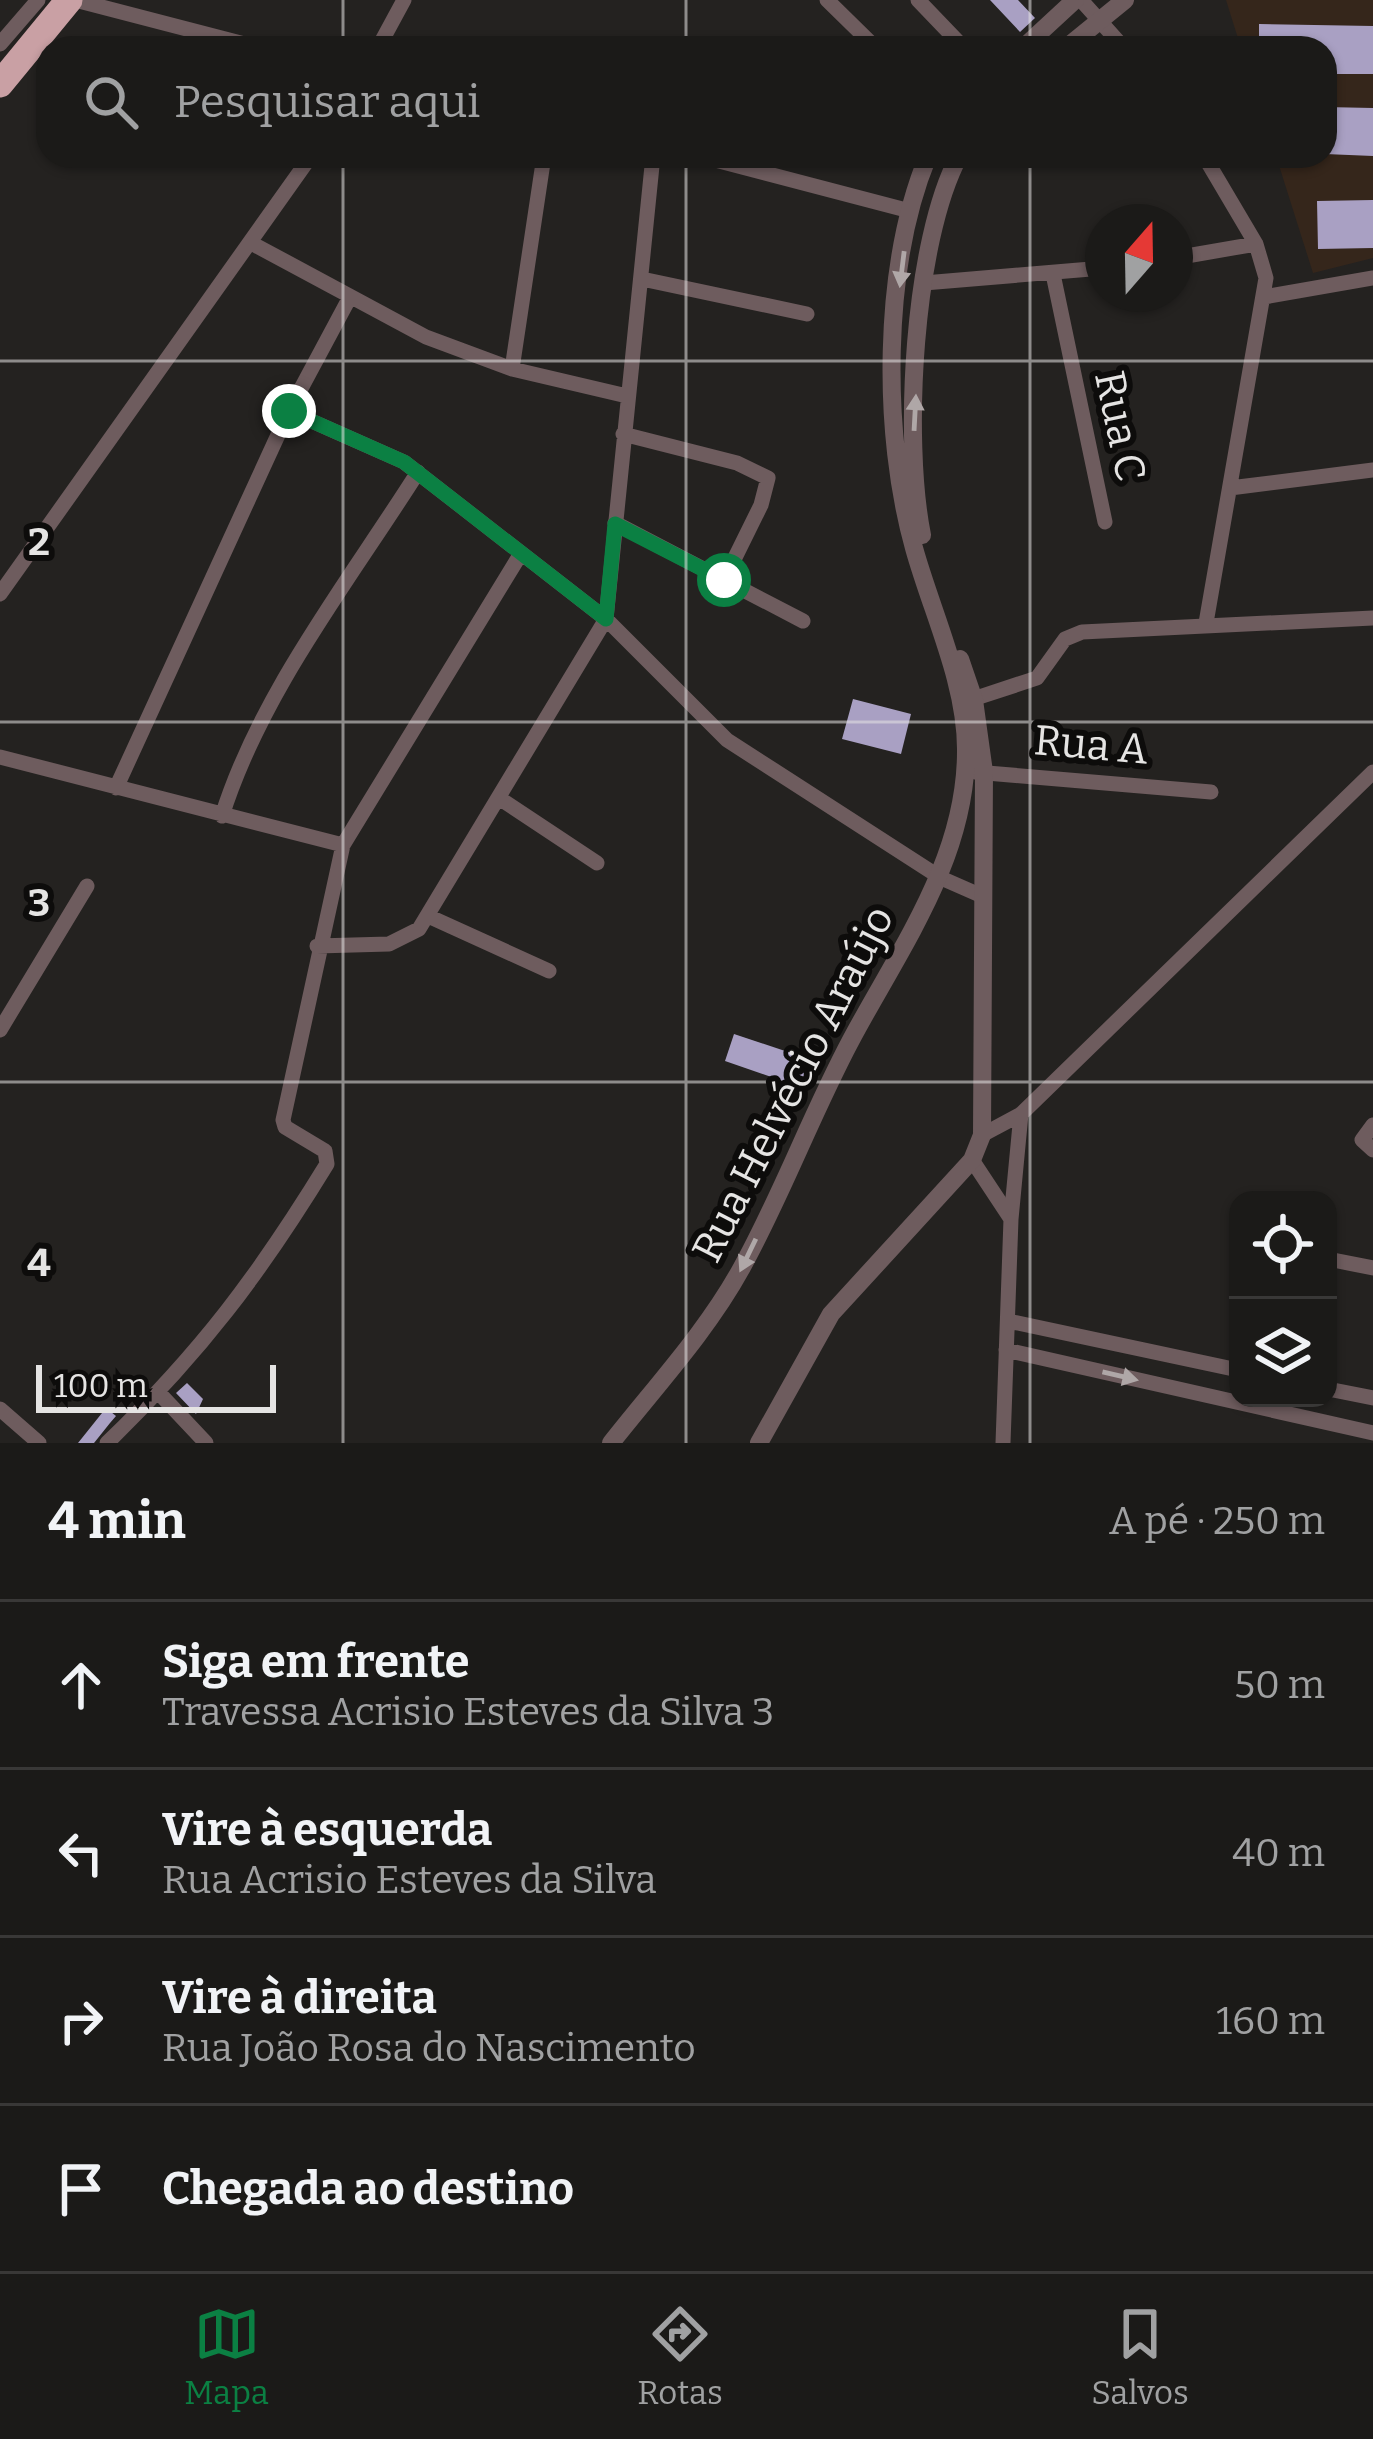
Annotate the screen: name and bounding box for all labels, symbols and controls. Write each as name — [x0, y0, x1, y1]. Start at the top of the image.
search box — [36, 36, 1337, 168]
icon: search — [78, 69, 144, 135]
text: Pesquisar aqui — [174, 75, 480, 129]
north arrow — [1085, 204, 1193, 312]
one-way arrow — [893, 251, 912, 289]
street label: Rua C — [1084, 366, 1156, 486]
route end — [262, 384, 316, 438]
one-way arrow — [906, 393, 925, 431]
text: 2 — [28, 519, 50, 565]
route start — [697, 553, 751, 607]
street label: Rua A — [1032, 715, 1150, 775]
text: 3 — [28, 880, 50, 926]
street label: Rua Helvécio Araújo — [682, 898, 904, 1270]
map controls — [1229, 1191, 1337, 1407]
button: locate — [1229, 1191, 1337, 1299]
one-way arrow — [738, 1238, 758, 1273]
text: 4 — [27, 1240, 51, 1286]
button: layers — [1229, 1299, 1337, 1407]
scale bar — [36, 1359, 276, 1412]
text: 100 m — [54, 1366, 148, 1406]
one-way arrow — [1102, 1367, 1140, 1386]
text: 4 min — [48, 1490, 186, 1552]
text: A pé · 250 m — [1109, 1498, 1325, 1544]
text: Siga em frente — [162, 1635, 470, 1689]
icon: ahead — [48, 1652, 114, 1718]
text: 50 m — [1234, 1662, 1325, 1708]
text: Travessa Acrisio Esteves da Silva 3 — [162, 1689, 774, 1735]
text: Vire à esquerda — [162, 1803, 492, 1857]
icon: left — [48, 1820, 114, 1886]
text: 40 m — [1232, 1830, 1325, 1876]
text: Rua Acrisio Esteves da Silva — [162, 1857, 657, 1903]
text: Vire à direita — [162, 1971, 437, 2025]
icon: right — [48, 1988, 114, 2054]
text: 160 m — [1216, 1998, 1325, 2044]
text: Rua João Rosa do Nascimento — [162, 2025, 696, 2071]
icon: arrive — [48, 2156, 114, 2222]
text: Chegada ao destino — [162, 2162, 574, 2216]
tab: Mapa — [184, 2301, 269, 2413]
tab: Rotas — [637, 2301, 723, 2413]
tab: Salvos — [1091, 2301, 1189, 2413]

